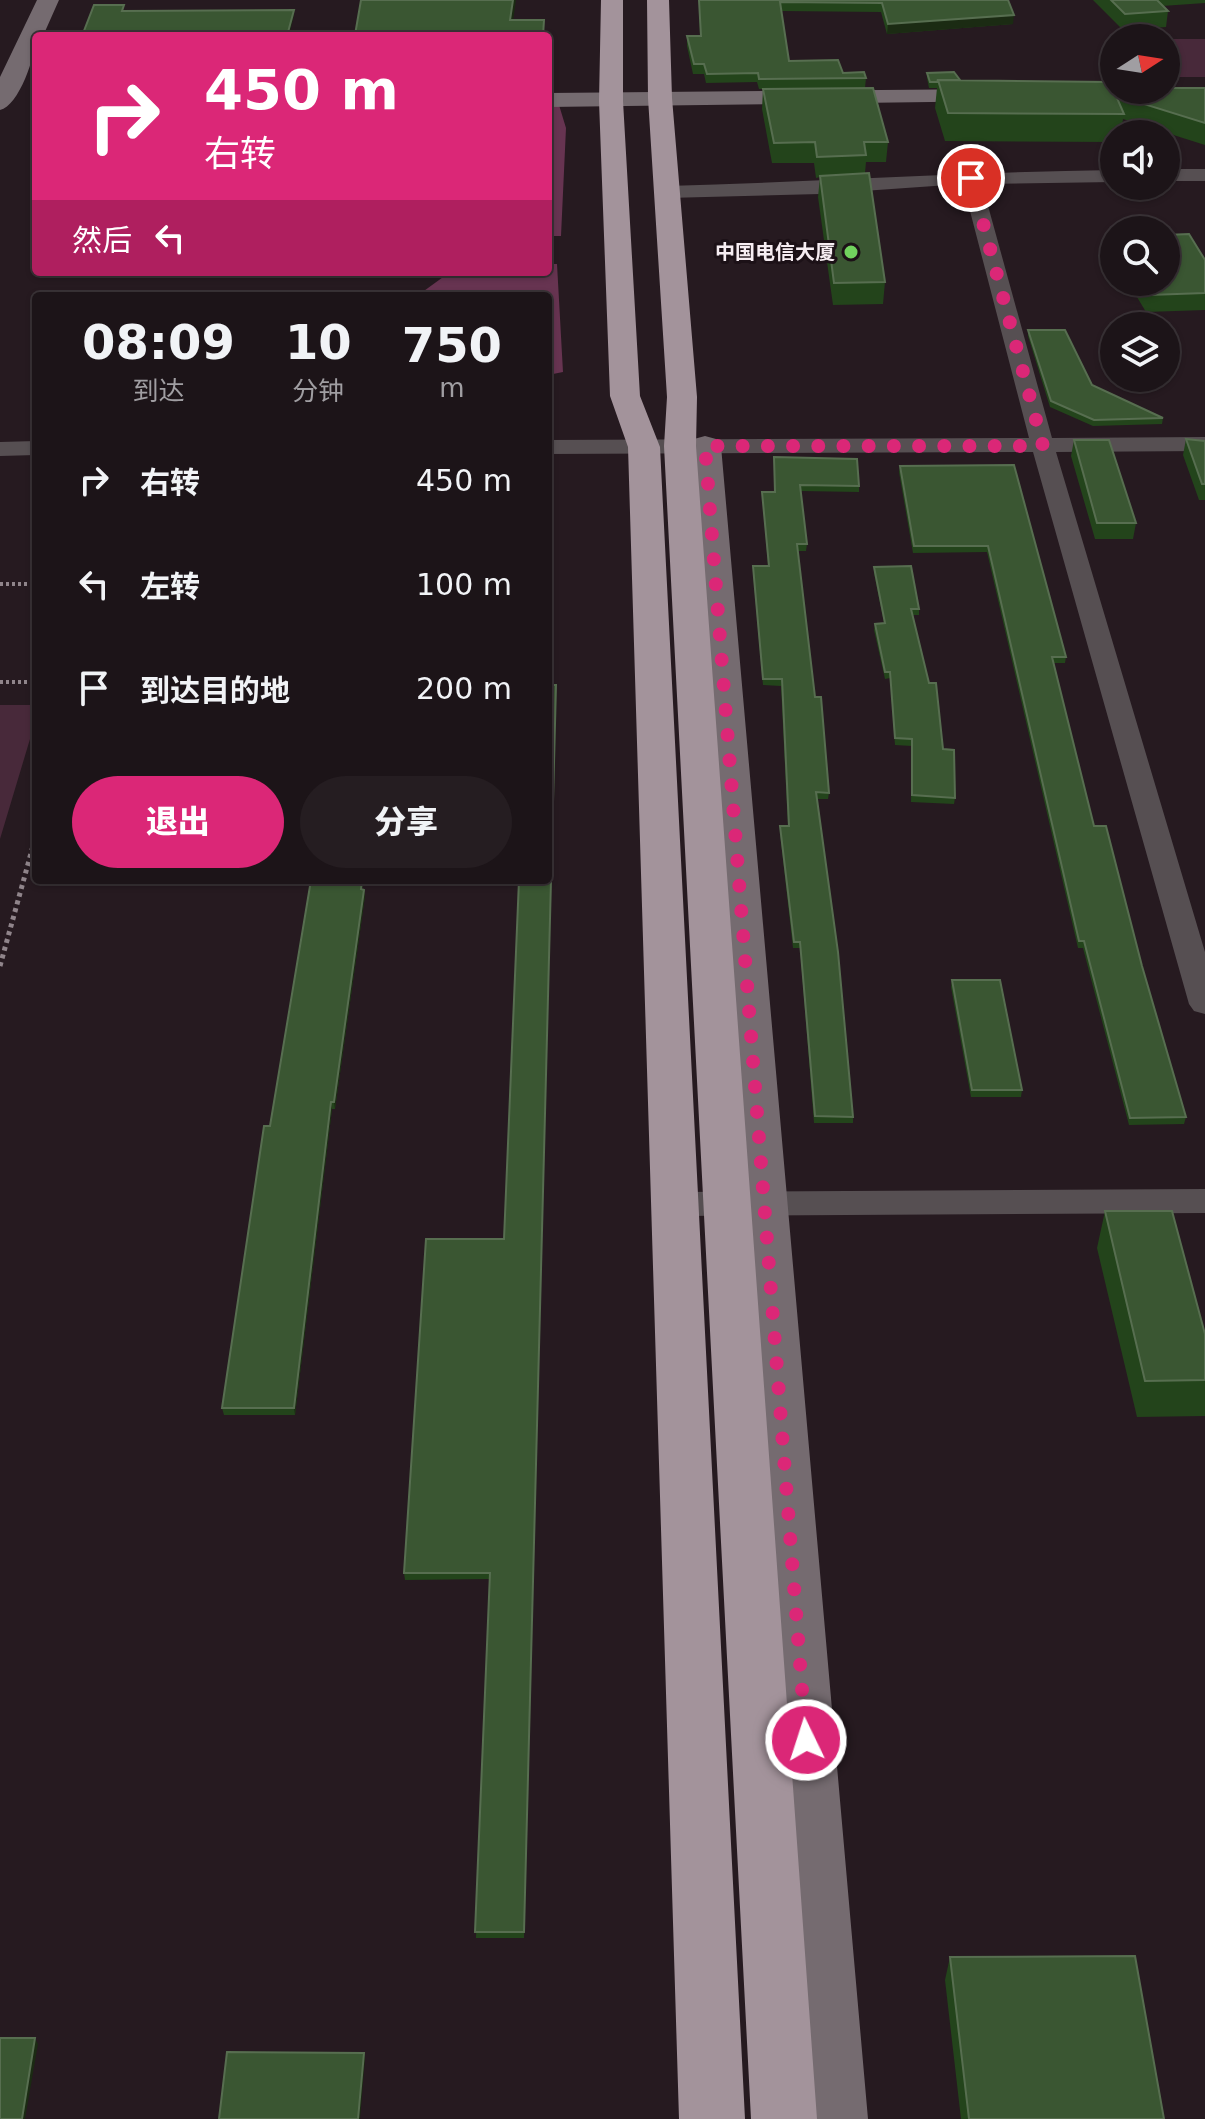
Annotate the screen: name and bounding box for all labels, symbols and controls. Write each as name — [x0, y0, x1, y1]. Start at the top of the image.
north arrow — [1100, 24, 1180, 104]
map controls — [1100, 24, 1180, 392]
text: 450 m — [204, 57, 399, 122]
icon: right — [72, 64, 176, 168]
button: sound — [1100, 120, 1180, 200]
text: 右转 — [204, 133, 276, 174]
pin — [937, 144, 1005, 212]
icon: arrive — [949, 156, 993, 200]
icon: left — [148, 216, 192, 260]
button: search — [1100, 216, 1180, 296]
text: 然后 — [72, 223, 132, 258]
place label: 中国电信大厦 — [715, 240, 835, 264]
marker: 中国电信大厦 — [842, 243, 860, 261]
button: layers — [1100, 312, 1180, 392]
text: 08:09 — [82, 314, 235, 370]
text: 10 — [285, 314, 352, 370]
text: 750 — [402, 317, 502, 373]
text: m — [439, 373, 465, 403]
text: 到达 — [132, 376, 184, 406]
text: 分钟 — [292, 376, 344, 406]
icon: right — [72, 458, 116, 502]
text: 450 m — [416, 463, 512, 498]
text: 右转 — [140, 465, 200, 500]
icon: left — [72, 562, 116, 606]
text: 100 m — [416, 567, 512, 602]
text: 左转 — [140, 569, 200, 604]
icon: arrive — [72, 666, 116, 710]
text: 200 m — [416, 671, 512, 706]
text: 到达目的地 — [140, 673, 290, 708]
button: 退出 — [72, 776, 284, 868]
button: 分享 — [300, 776, 512, 868]
position arrow — [764, 1698, 848, 1782]

